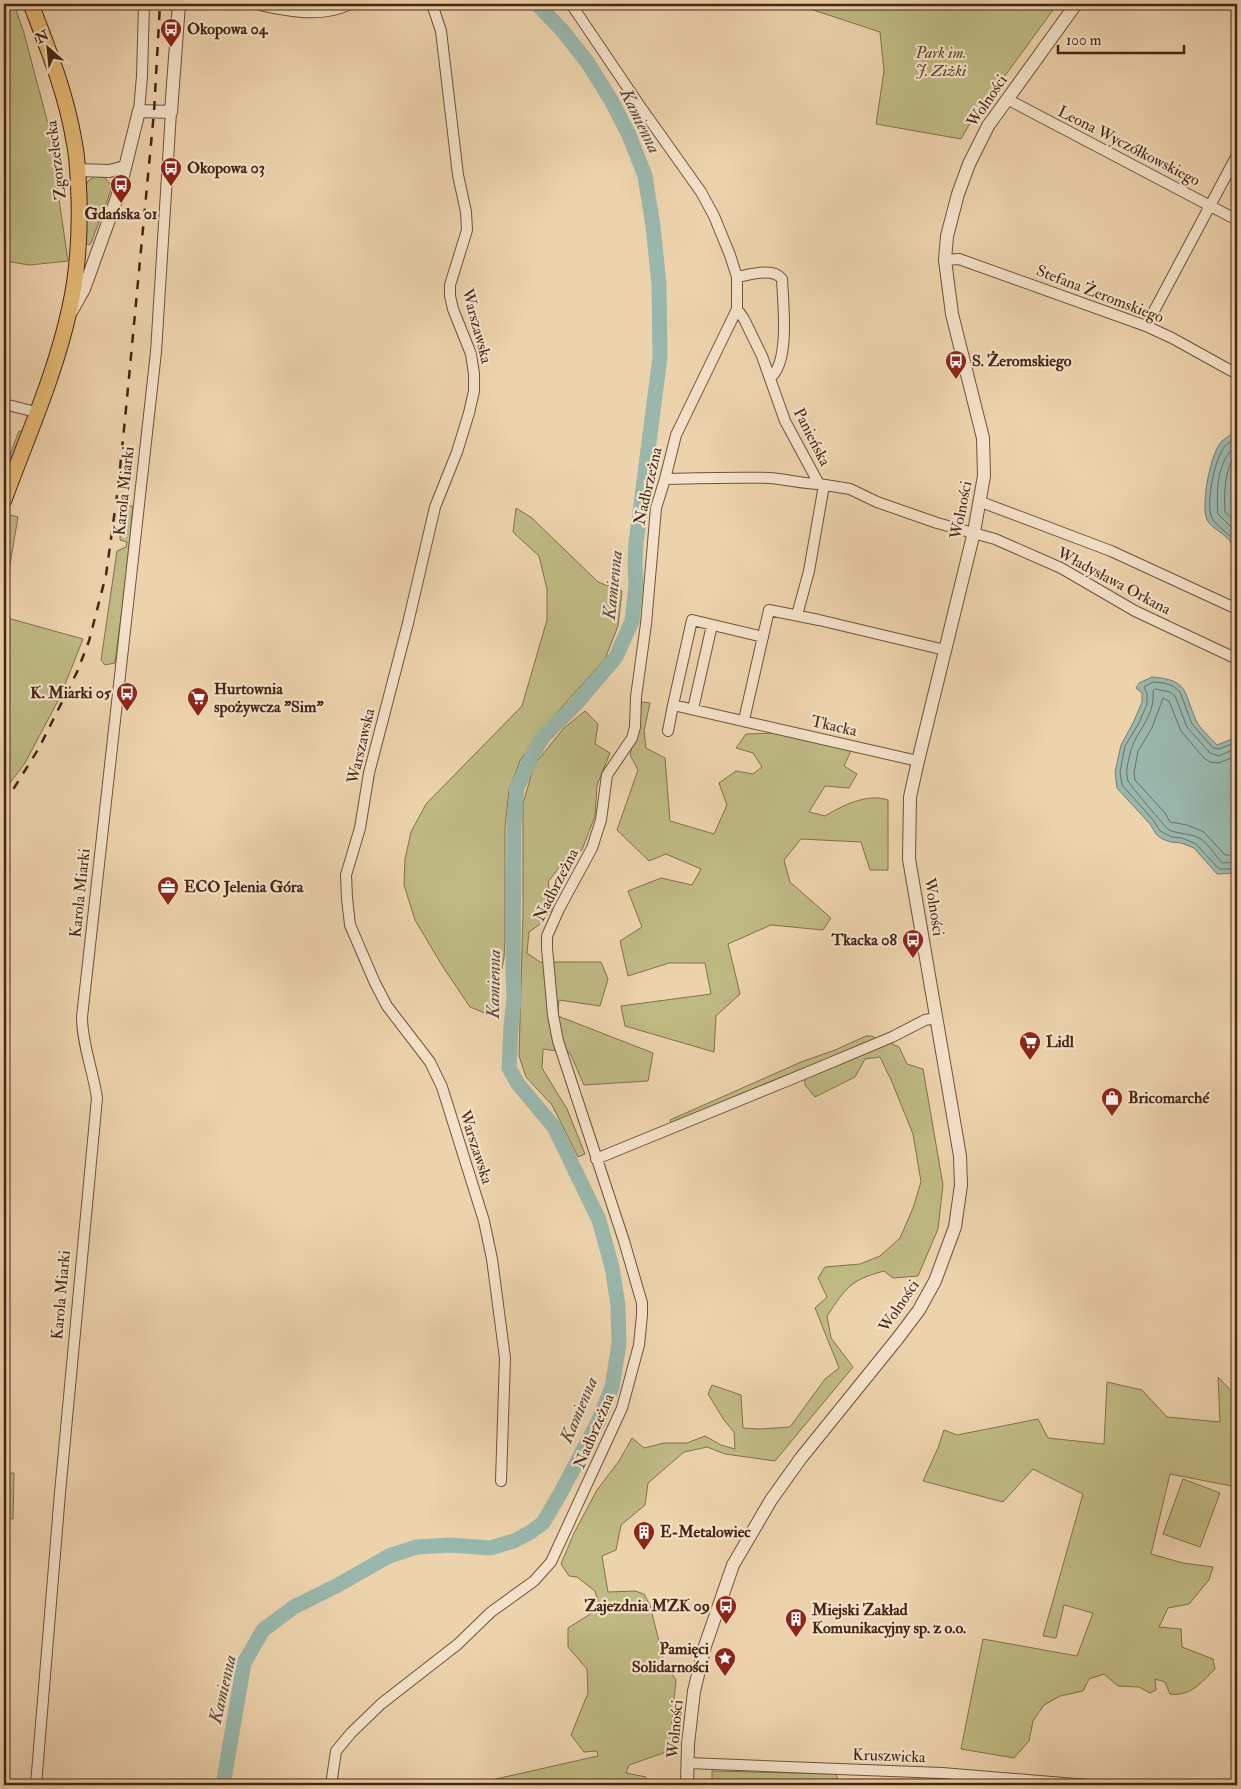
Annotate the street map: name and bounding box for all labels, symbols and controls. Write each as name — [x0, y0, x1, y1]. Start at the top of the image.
bus stop icon: Okopowa 04 — [159, 17, 183, 48]
place label: Okopowa 04 — [187, 19, 269, 40]
north arrow — [22, 22, 72, 72]
scale bar — [1058, 22, 1185, 54]
text: N — [32, 26, 52, 48]
text: 100 m — [1066, 31, 1102, 50]
park label: Park im. J. Ziżki — [915, 43, 967, 81]
street label: Wolności — [962, 71, 1012, 132]
water label: Kamienna — [614, 84, 666, 157]
street label: Leona Wyczółkowskiego — [1055, 101, 1204, 191]
street label: Zgorzelecka — [41, 119, 71, 201]
bus stop icon: Okopowa 03 — [159, 156, 183, 187]
place label: Okopowa 03 — [187, 158, 265, 179]
bus stop icon: Gdańska 01 — [109, 173, 133, 204]
place label: Gdańska 01 — [85, 204, 158, 224]
street label: Stefana Żeromskiego — [1033, 260, 1167, 328]
street label: Warszawska — [457, 285, 497, 366]
bus stop icon: S. Żeromskiego — [944, 349, 968, 380]
place label: S. Żeromskiego — [972, 350, 1072, 372]
street label: Panieńska — [789, 405, 835, 470]
street label: Karola Miarki — [109, 445, 139, 537]
street label: Nadbrzeżna — [629, 445, 667, 527]
street label: Wolności — [945, 479, 976, 542]
street label: Władysława Orkana — [1053, 542, 1175, 620]
water label: Kamienna — [598, 549, 628, 622]
place label: Hurtownia spożywcza "Sim" — [214, 679, 325, 718]
bus stop icon: K. Miarki 05 — [115, 681, 139, 712]
place label: K. Miarki 05 — [30, 683, 112, 703]
supermarket icon: Hurtownia spożywcza "Sim" — [186, 686, 210, 717]
street label: Warszawska — [342, 706, 379, 786]
street label: Tkacka — [809, 711, 859, 741]
street label: Nadbrzeżna — [529, 845, 583, 925]
street label: Karola Miarki — [65, 847, 95, 939]
office icon: ECO Jelenia Góra — [156, 875, 180, 906]
street label: Wolności — [919, 875, 948, 938]
place label: ECO Jelenia Góra — [184, 877, 304, 898]
bus stop icon: Tkacka 08 — [901, 928, 925, 959]
place label: Tkacka 08 — [830, 930, 897, 950]
water label: Kamienna — [482, 949, 506, 1020]
supermarket icon: Lidl — [1018, 1030, 1042, 1061]
place label: Lidl — [1046, 1032, 1075, 1052]
shop icon: Bricomarché — [1100, 1086, 1124, 1117]
place label: Bricomarché — [1128, 1088, 1210, 1108]
street label: Warszawska — [454, 1107, 497, 1187]
street label: Karola Miarki — [47, 1250, 75, 1340]
street label: Wolności — [874, 1276, 924, 1337]
water label: Kamienna — [554, 1373, 603, 1447]
street label: Nadbrzeżna — [569, 1390, 619, 1471]
building icon: E-Metalowiec — [632, 1520, 656, 1551]
place label: E-Metalowiec — [660, 1522, 751, 1542]
bus stop icon: Zajezdnia MZK 09 — [714, 1594, 738, 1625]
place label: Zajezdnia MZK 09 — [585, 1596, 710, 1616]
place label: Miejski Zakład Komunikacyjny sp. z o.o. — [811, 1600, 966, 1639]
building icon: Miejski Zakład Komunikacyjny sp. z o.o. — [784, 1607, 808, 1638]
place label: Pamięci Solidarności — [632, 1639, 710, 1677]
place icon: Pamięci Solidarności — [713, 1646, 737, 1677]
water label: Kamienna — [204, 1653, 242, 1726]
street label: Wolności — [662, 1699, 688, 1760]
street label: Kruszwicka — [852, 1745, 926, 1767]

